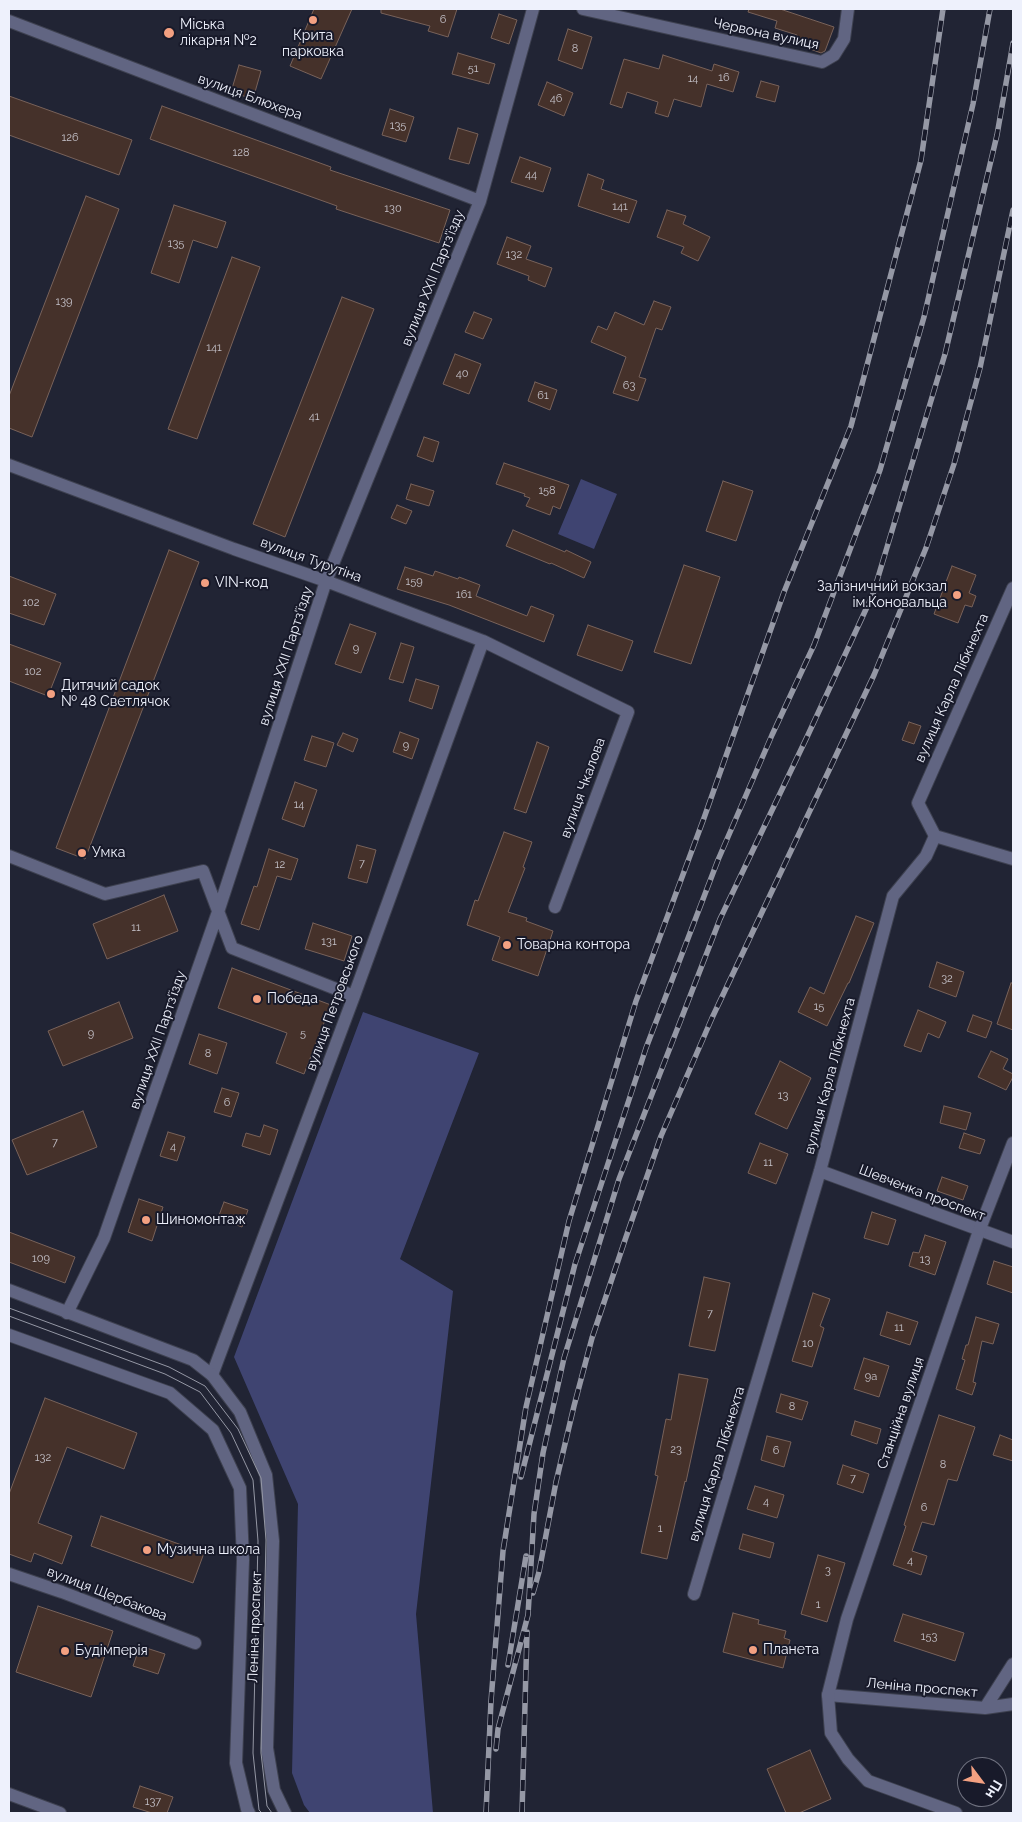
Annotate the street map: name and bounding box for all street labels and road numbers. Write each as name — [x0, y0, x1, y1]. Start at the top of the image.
street label: Червона вулиця — [712, 15, 820, 53]
street label: вулиця Блюхера — [196, 70, 304, 124]
street label: вулиця XXII Партз'їзду — [398, 208, 468, 348]
street label: вулиця Турутіна — [258, 534, 364, 586]
street label: вулиця XXII Партз'їзду — [256, 584, 316, 728]
street label: вулиця Карла Лібкнехта — [912, 611, 992, 765]
street label: вулиця Чкалова — [557, 736, 609, 840]
street label: вулиця Петровського — [303, 933, 367, 1073]
street label: вулиця XXII Партз'їзду — [126, 969, 190, 1111]
street label: вулиця Карла Лібкнехта — [801, 996, 859, 1156]
street label: Шевченка проспект — [857, 1161, 987, 1225]
street label: Станційна вулиця — [874, 1355, 928, 1471]
street label: вулиця Карла Лібкнехта — [685, 1384, 749, 1544]
street label: вулиця Щербакова — [44, 1563, 170, 1625]
street label: Леніна проспект — [245, 1571, 265, 1683]
street label: Леніна проспект — [866, 1675, 978, 1701]

